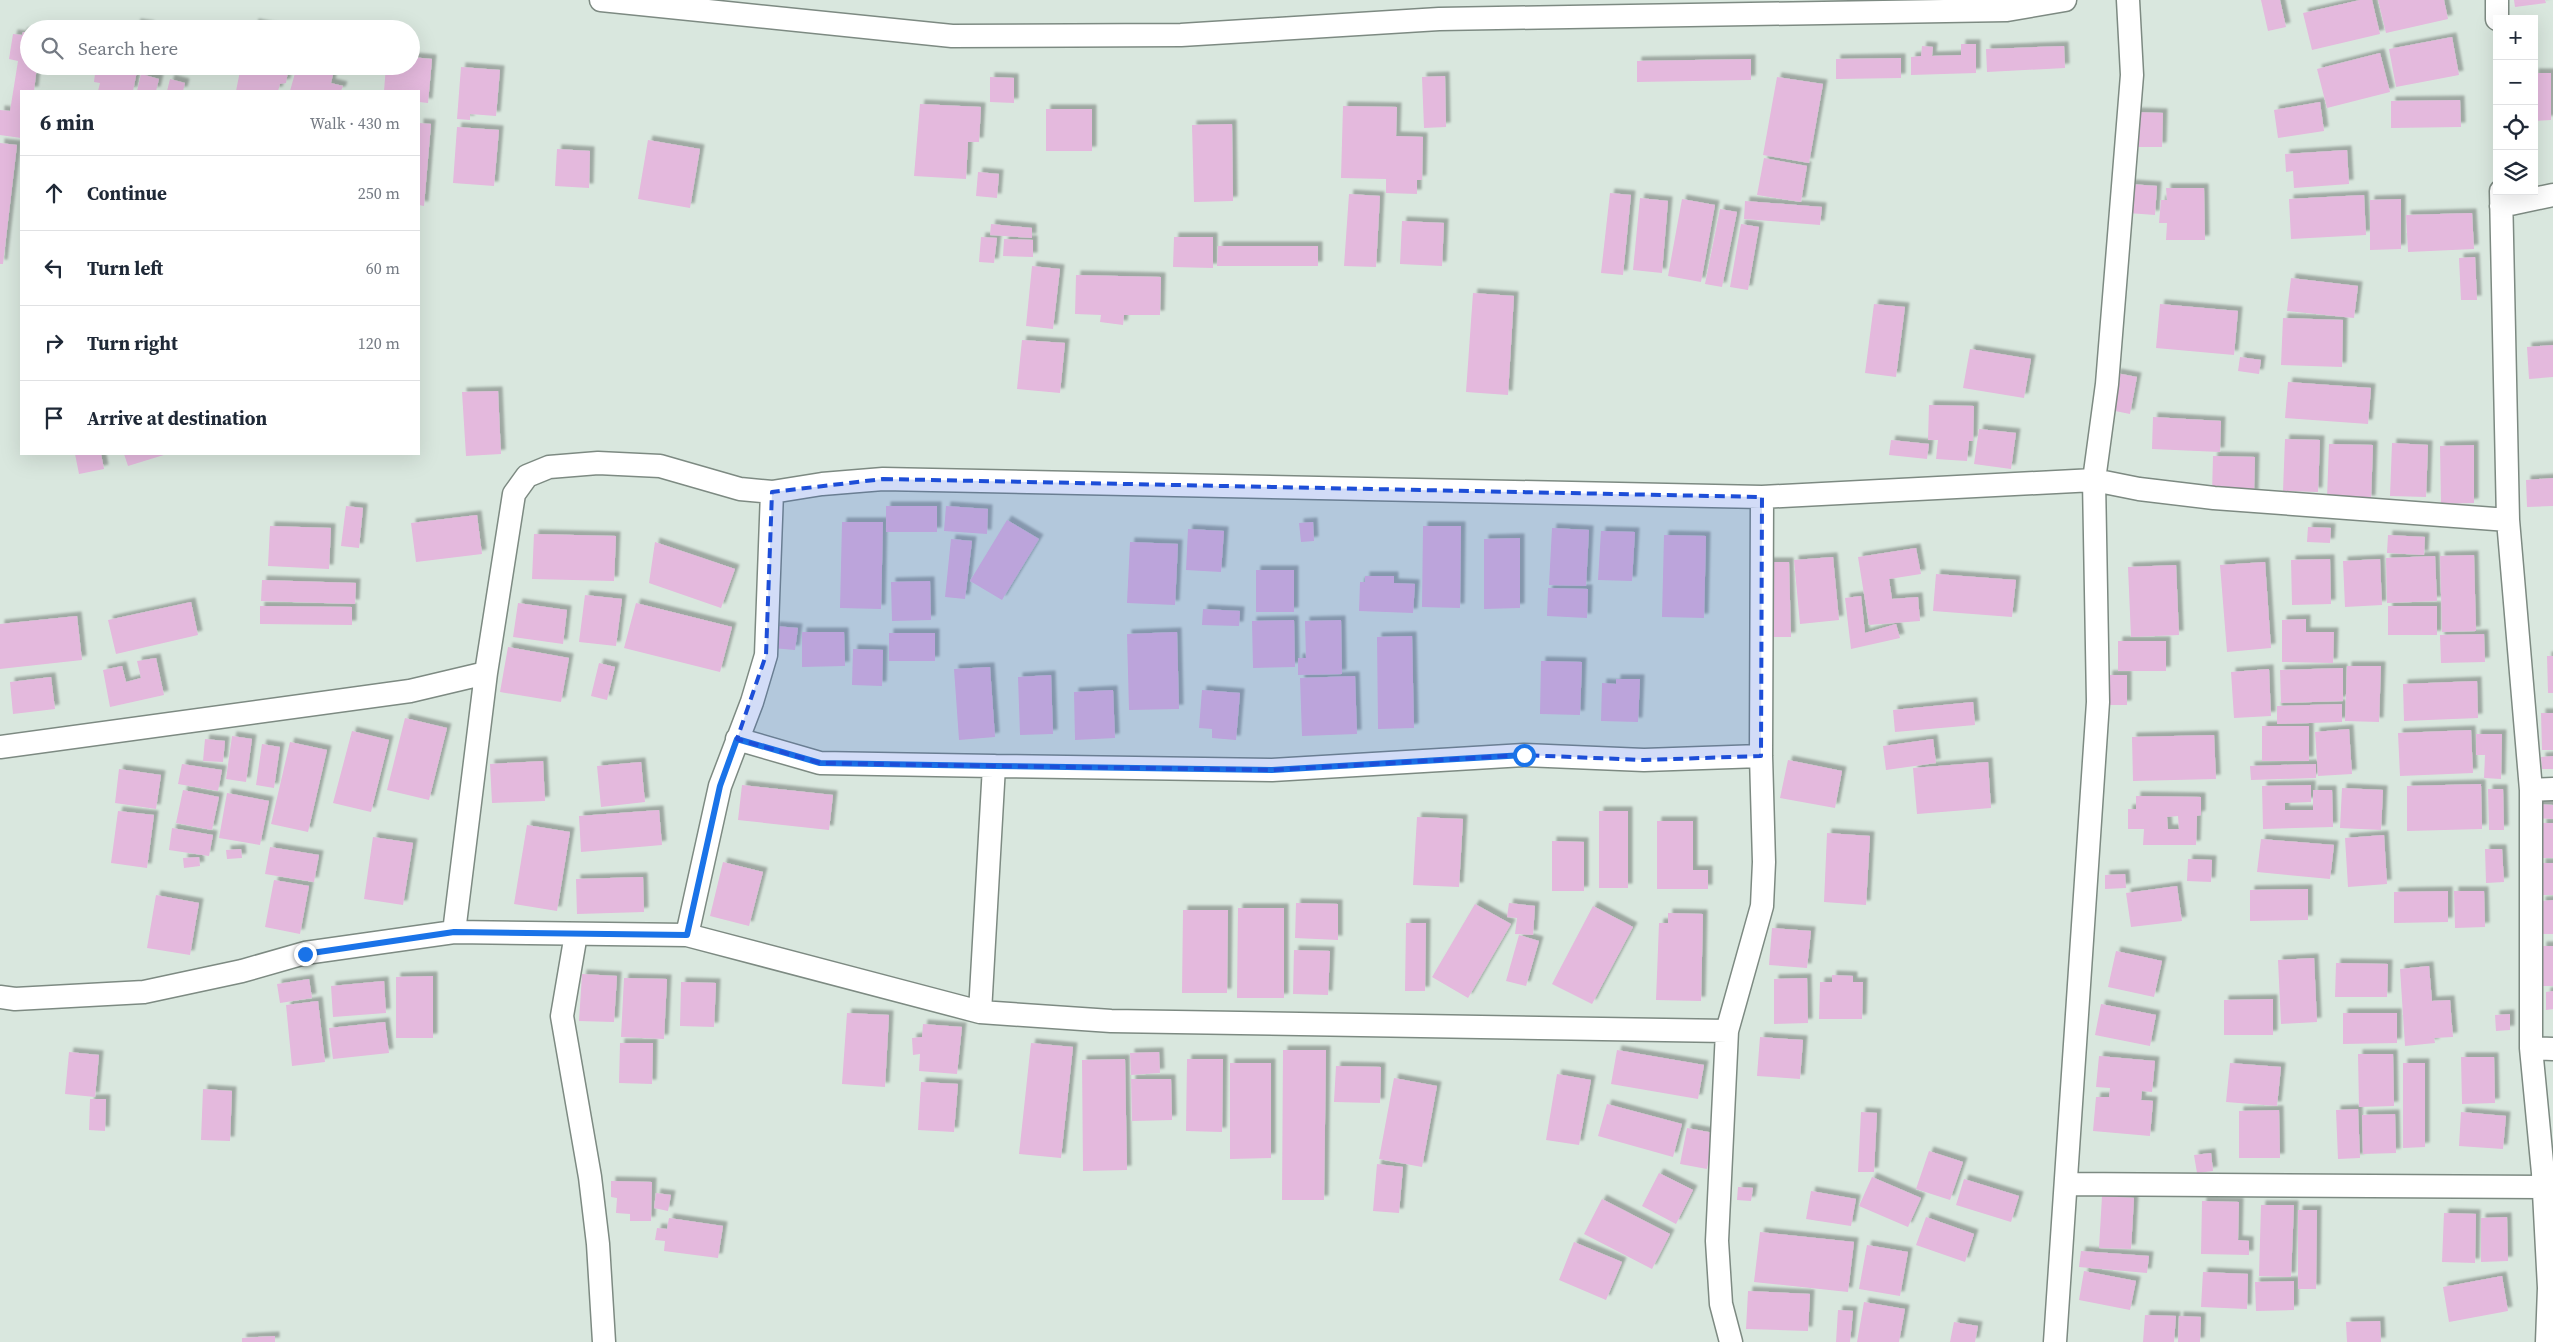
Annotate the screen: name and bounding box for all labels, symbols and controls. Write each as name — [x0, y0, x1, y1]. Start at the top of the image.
map controls — [2493, 15, 2538, 195]
button: + — [2493, 15, 2538, 60]
search box — [20, 20, 420, 75]
icon: search — [38, 34, 66, 62]
text: Search here — [78, 35, 178, 61]
button: − — [2493, 60, 2538, 105]
button: locate — [2493, 105, 2538, 150]
text: 6 min — [40, 108, 95, 137]
text: Walk · 430 m — [310, 112, 400, 134]
button: layers — [2493, 150, 2538, 195]
icon: ahead — [40, 179, 68, 207]
text: Continue — [87, 180, 167, 206]
text: 250 m — [358, 182, 400, 204]
icon: left — [40, 254, 68, 282]
text: Turn left — [87, 255, 163, 281]
text: 60 m — [366, 257, 400, 279]
icon: right — [40, 329, 68, 357]
text: Turn right — [87, 330, 178, 356]
text: 120 m — [358, 332, 400, 354]
icon: arrive — [40, 404, 68, 432]
text: Arrive at destination — [87, 405, 267, 431]
route start — [1513, 744, 1536, 767]
route end — [294, 943, 317, 966]

